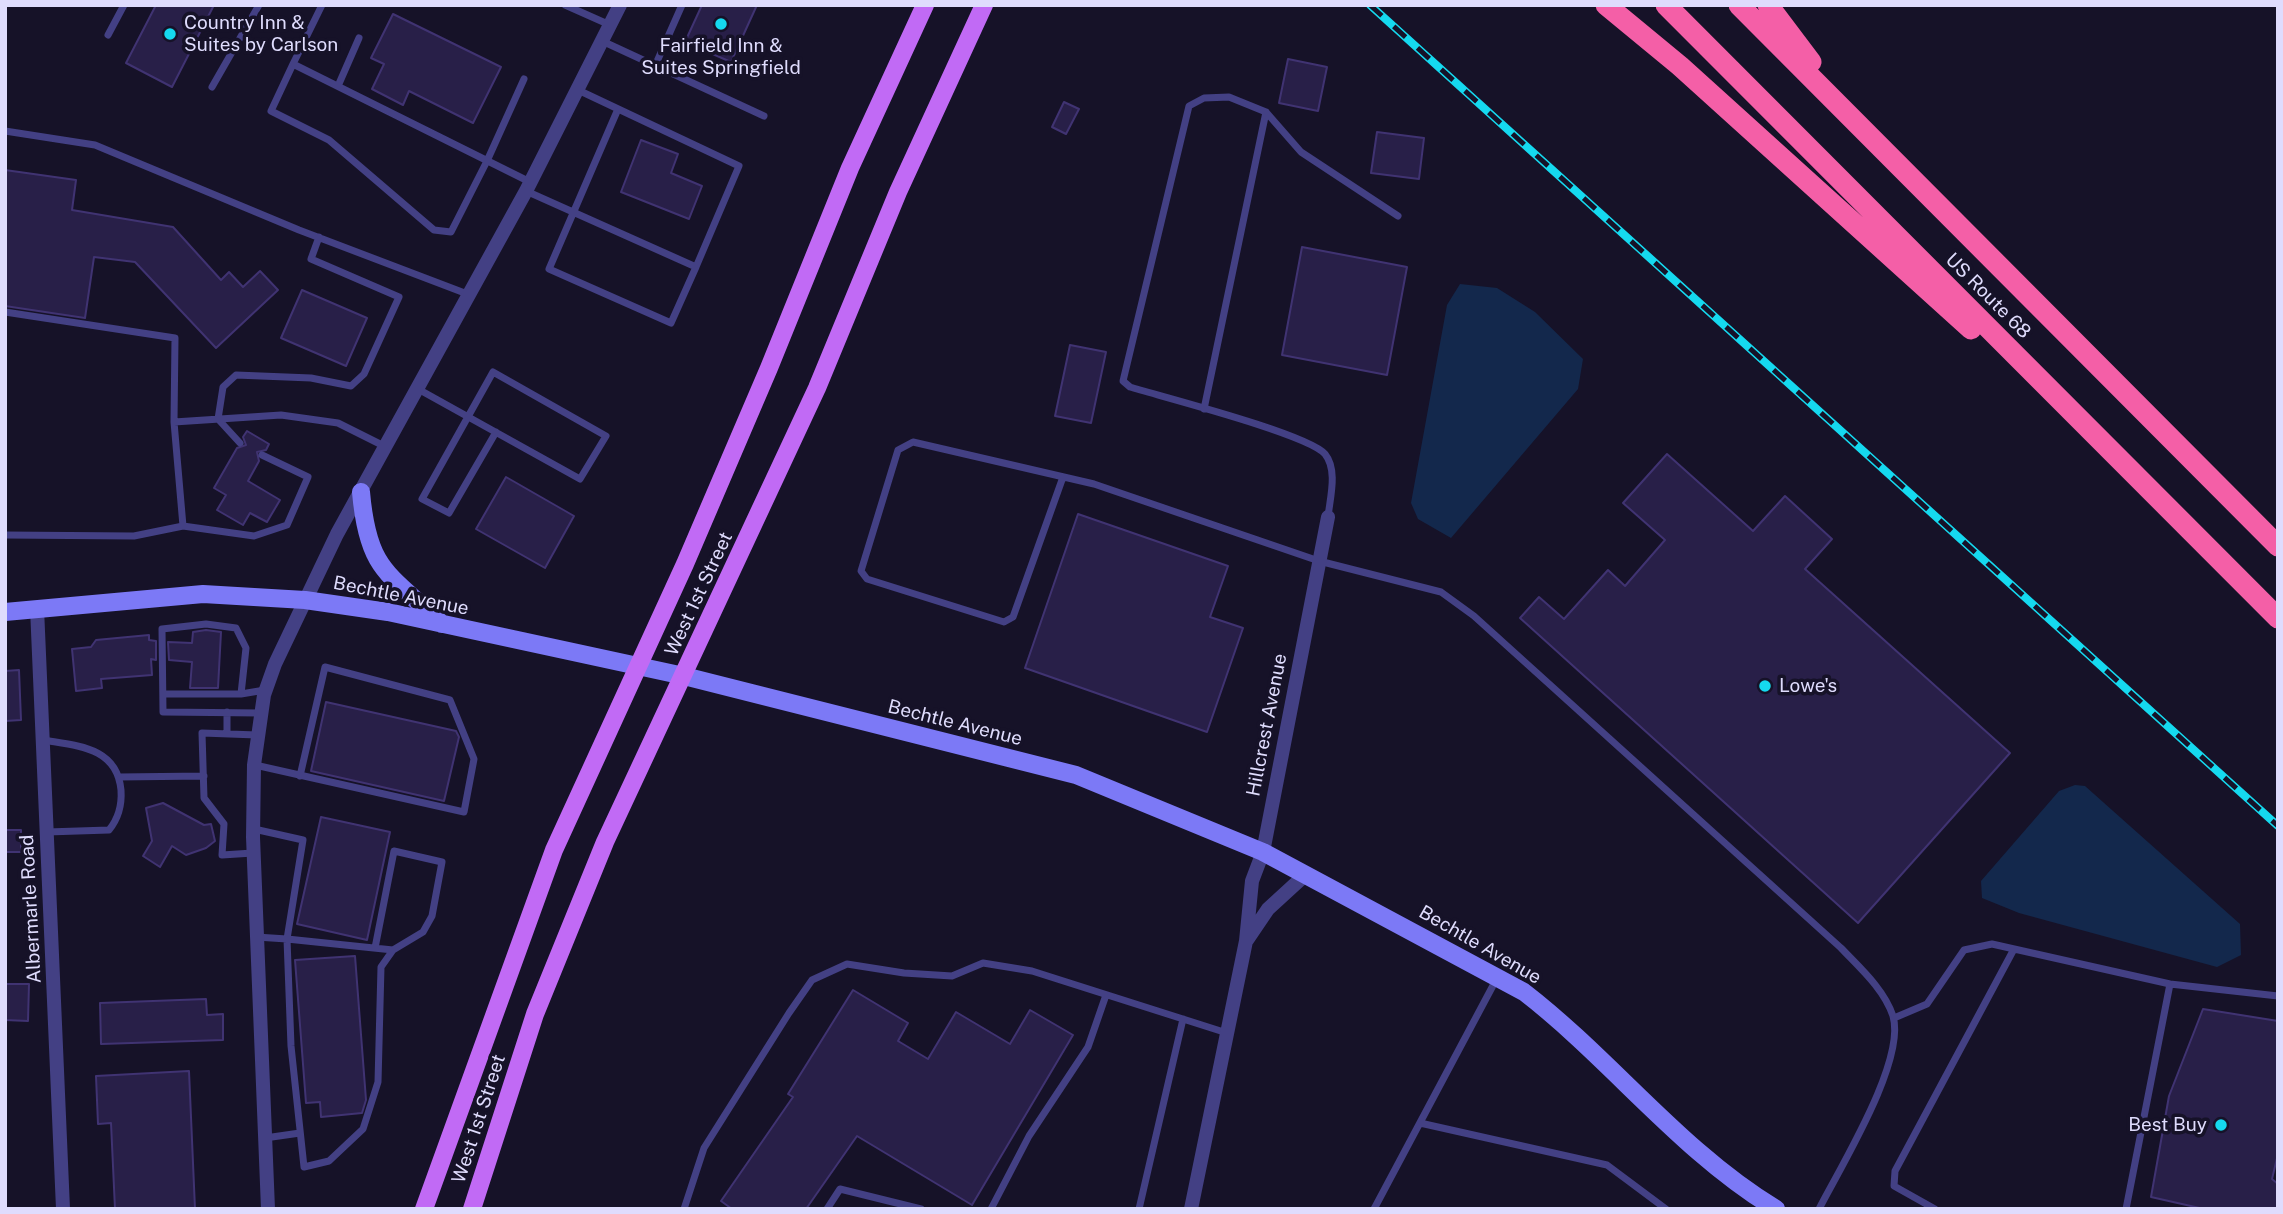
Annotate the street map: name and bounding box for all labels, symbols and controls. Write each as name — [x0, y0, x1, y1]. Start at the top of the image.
place label: Country Inn & Suites by Carlson — [184, 12, 338, 56]
marker: Fairfield Inn & Suites Springfield — [713, 16, 729, 32]
marker: Country Inn & Suites by Carlson — [162, 26, 178, 42]
place label: Fairfield Inn & Suites Springfield — [641, 35, 801, 79]
street label: US Route 68 — [1941, 249, 2035, 343]
street label: West 1st Street — [660, 528, 738, 660]
street label: Bechtle Avenue — [331, 572, 471, 620]
street label: Hillcrest Avenue — [1242, 652, 1292, 798]
place label: Lowe's — [1779, 675, 1837, 697]
marker: Lowe's — [1757, 678, 1773, 694]
street label: Bechtle Avenue — [885, 695, 1025, 751]
street label: Albermarle Road — [16, 834, 46, 984]
street label: Bechtle Avenue — [1415, 901, 1545, 989]
street label: West 1st Street — [447, 1052, 511, 1186]
place label: Best Buy — [2128, 1114, 2207, 1136]
marker: Best Buy — [2213, 1117, 2229, 1133]

